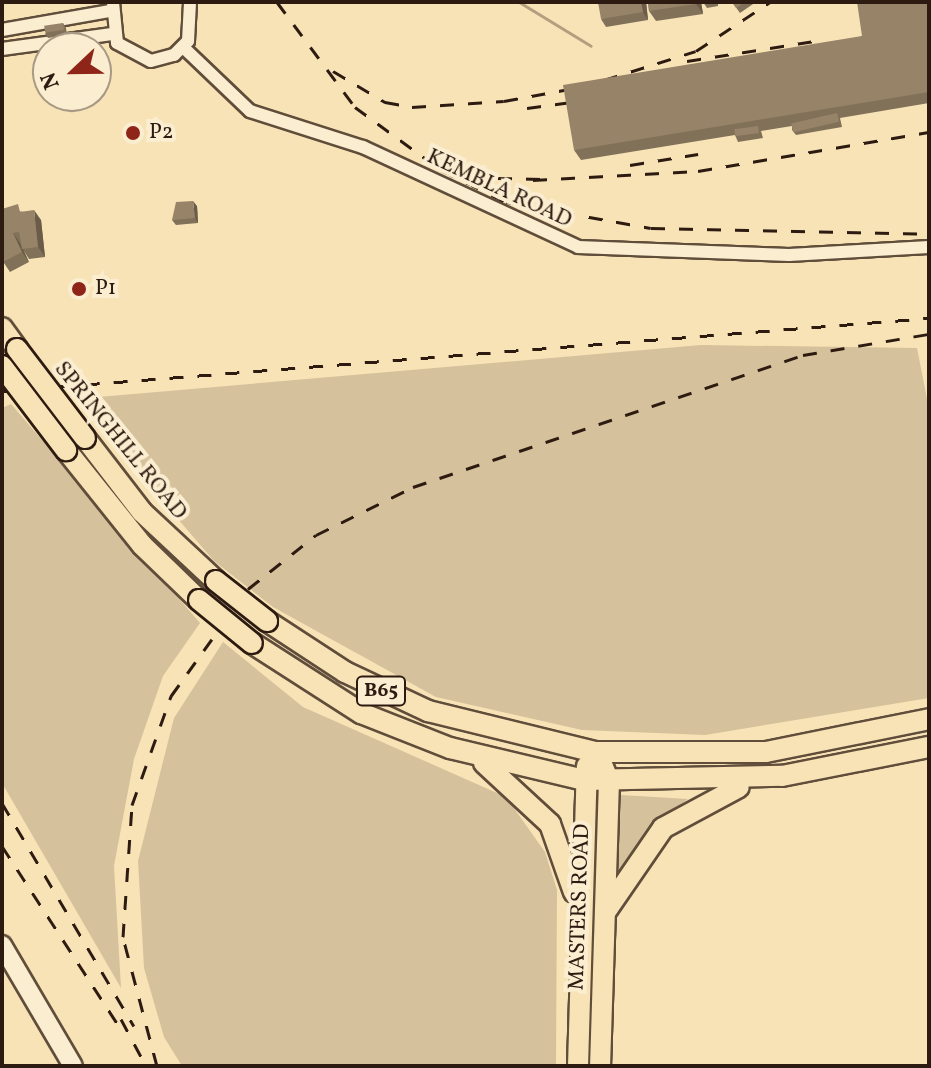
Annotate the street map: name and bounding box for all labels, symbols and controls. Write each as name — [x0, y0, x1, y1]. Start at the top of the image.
north arrow — [32, 32, 112, 112]
text: N — [34, 67, 69, 94]
place label: P2 — [149, 120, 174, 146]
marker: P2 — [124, 124, 142, 142]
street label: KEMBLA ROAD — [422, 144, 576, 234]
place label: P1 — [95, 276, 116, 302]
marker: P1 — [70, 280, 88, 298]
street label: SPRINGHILL ROAD — [48, 357, 192, 525]
road number: B65 — [355, 675, 407, 707]
street label: MASTERS ROAD — [564, 823, 596, 991]

